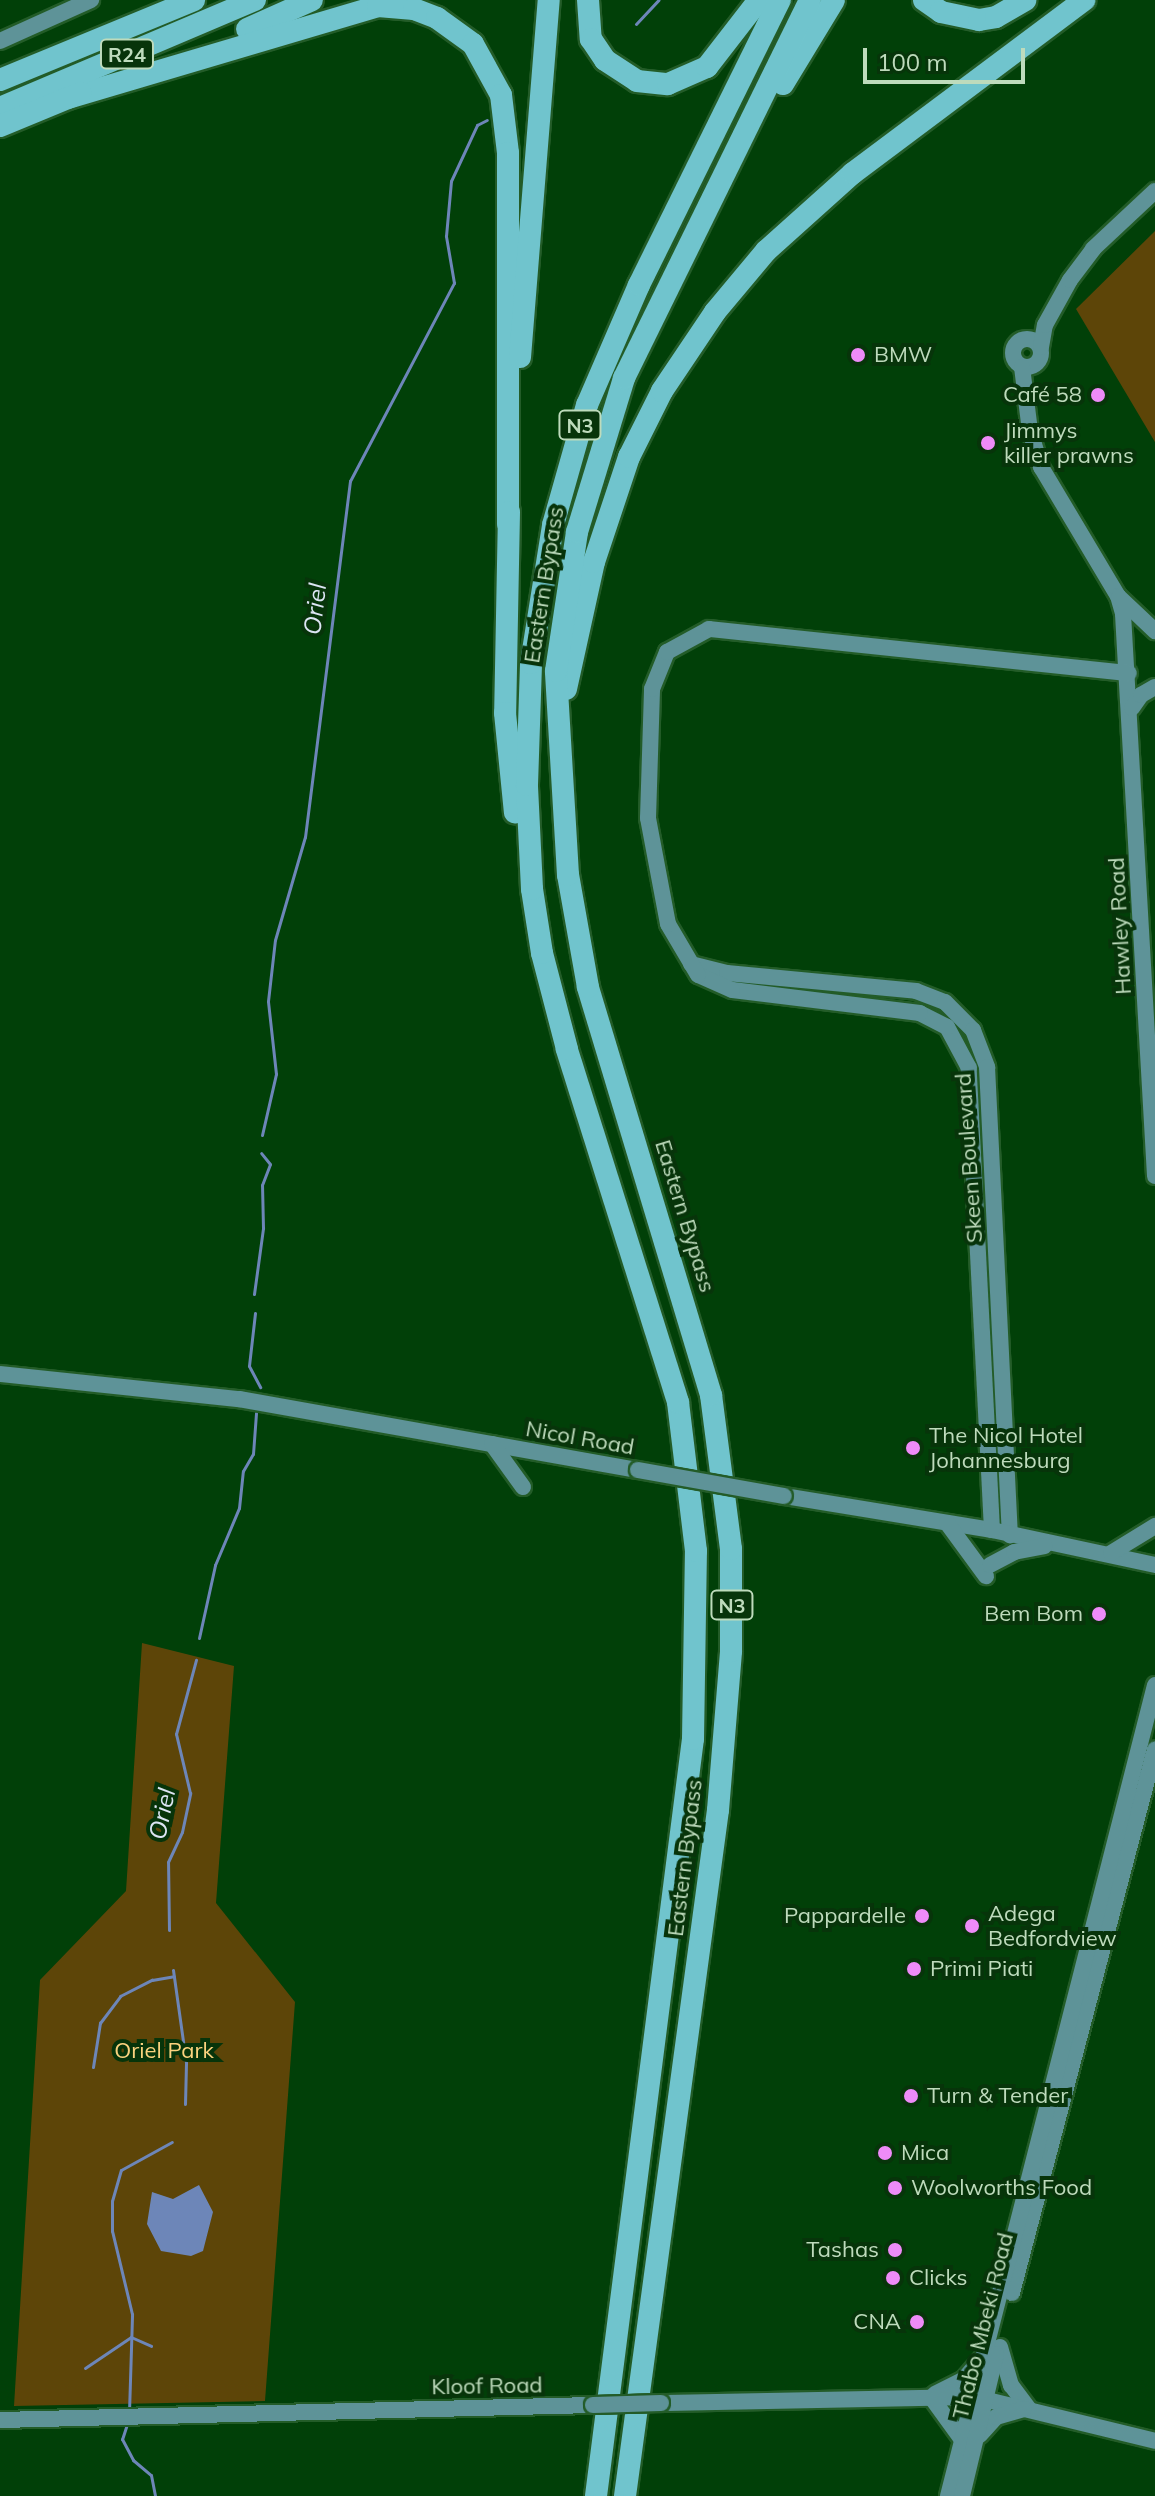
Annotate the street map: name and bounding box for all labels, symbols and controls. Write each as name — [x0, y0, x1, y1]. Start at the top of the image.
scale bar — [867, 32, 1029, 82]
road number: R24 — [99, 38, 155, 70]
text: 100 m — [877, 47, 948, 77]
place label: BMW — [874, 342, 932, 368]
marker: BMW — [849, 346, 867, 364]
place label: Café 58 — [1003, 382, 1082, 408]
marker: Café 58 — [1089, 386, 1107, 404]
road number: N3 — [558, 409, 602, 441]
place label: Jimmys killer prawns — [1004, 417, 1134, 468]
marker: Jimmys killer prawns — [979, 434, 997, 452]
street label: Eastern Bypass — [519, 505, 569, 665]
water label: Oriel — [298, 582, 332, 636]
street label: Hawley Road — [1103, 857, 1137, 995]
street label: Skeen Boulevard — [950, 1072, 988, 1244]
street label: Eastern Bypass — [649, 1137, 721, 1295]
street label: Nicol Road — [524, 1415, 636, 1461]
place label: The Nicol Hotel Johannesburg — [929, 1422, 1083, 1474]
marker: The Nicol Hotel Johannesburg — [904, 1439, 922, 1457]
road number: N3 — [710, 1589, 754, 1621]
place label: Bem Bom — [984, 1601, 1083, 1627]
marker: Bem Bom — [1090, 1605, 1108, 1623]
street label: Eastern Bypass — [662, 1778, 708, 1938]
water label: Oriel — [143, 1786, 181, 1842]
place label: Adega Bedfordview — [988, 1900, 1117, 1952]
place label: Pappardelle — [784, 1903, 906, 1929]
marker: Pappardelle — [913, 1907, 931, 1925]
marker: Adega Bedfordview — [963, 1917, 981, 1935]
place label: Primi Piati — [930, 1956, 1033, 1982]
marker: Primi Piati — [905, 1960, 923, 1978]
park label: Oriel Park — [114, 2038, 214, 2064]
place label: Turn & Tender — [927, 2083, 1068, 2109]
marker: Turn & Tender — [902, 2087, 920, 2105]
place label: Mica — [901, 2140, 949, 2166]
marker: Mica — [876, 2144, 894, 2162]
place label: Woolworths Food — [911, 2175, 1092, 2201]
marker: Woolworths Food — [886, 2179, 904, 2197]
street label: Thabo Mbeki Road — [947, 2230, 1019, 2422]
place label: Tashas — [806, 2237, 879, 2263]
marker: Tashas — [886, 2241, 904, 2259]
place label: Clicks — [909, 2265, 967, 2291]
marker: Clicks — [884, 2269, 902, 2287]
place label: CNA — [853, 2309, 901, 2335]
marker: CNA — [908, 2313, 926, 2331]
street label: Kloof Road — [431, 2372, 543, 2400]

